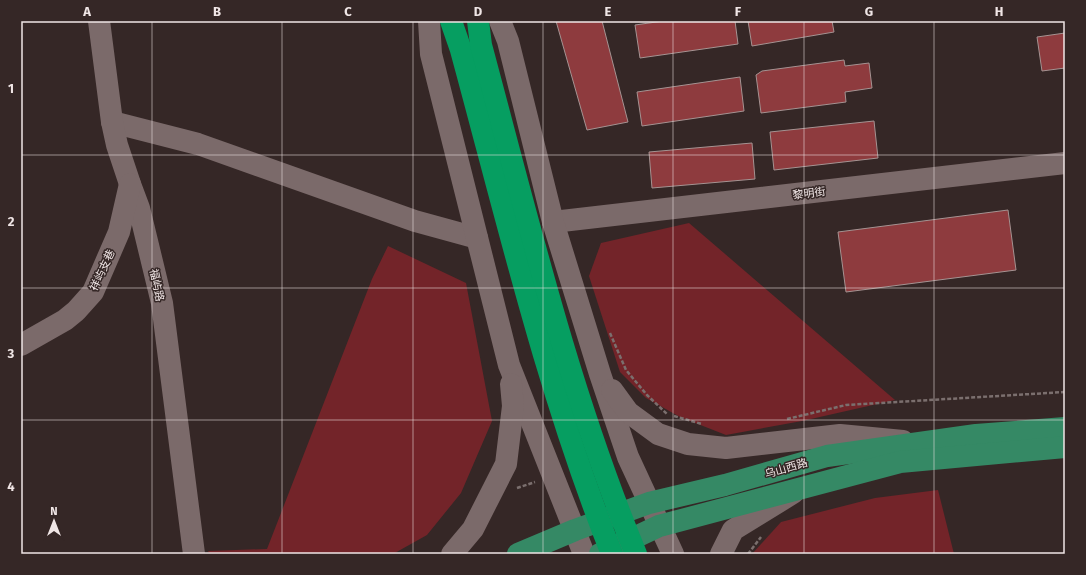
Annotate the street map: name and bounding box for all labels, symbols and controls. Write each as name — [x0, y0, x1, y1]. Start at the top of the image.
text: A — [82, 4, 91, 19]
text: B — [213, 4, 221, 19]
text: C — [344, 4, 352, 19]
text: D — [474, 4, 483, 19]
text: E — [605, 4, 612, 19]
text: F — [735, 4, 742, 19]
text: G — [865, 4, 873, 19]
text: H — [995, 4, 1003, 19]
text: 1 — [8, 81, 14, 96]
street label: 黎明街 — [792, 185, 826, 202]
text: 2 — [8, 214, 15, 229]
street label: 祥屿支巷 — [87, 248, 118, 293]
street label: 福屿路 — [147, 268, 166, 303]
text: 3 — [7, 346, 15, 361]
street label: 乌山西路 — [763, 456, 809, 481]
text: 4 — [7, 479, 15, 494]
north arrow — [34, 501, 74, 541]
text: N — [50, 505, 58, 518]

